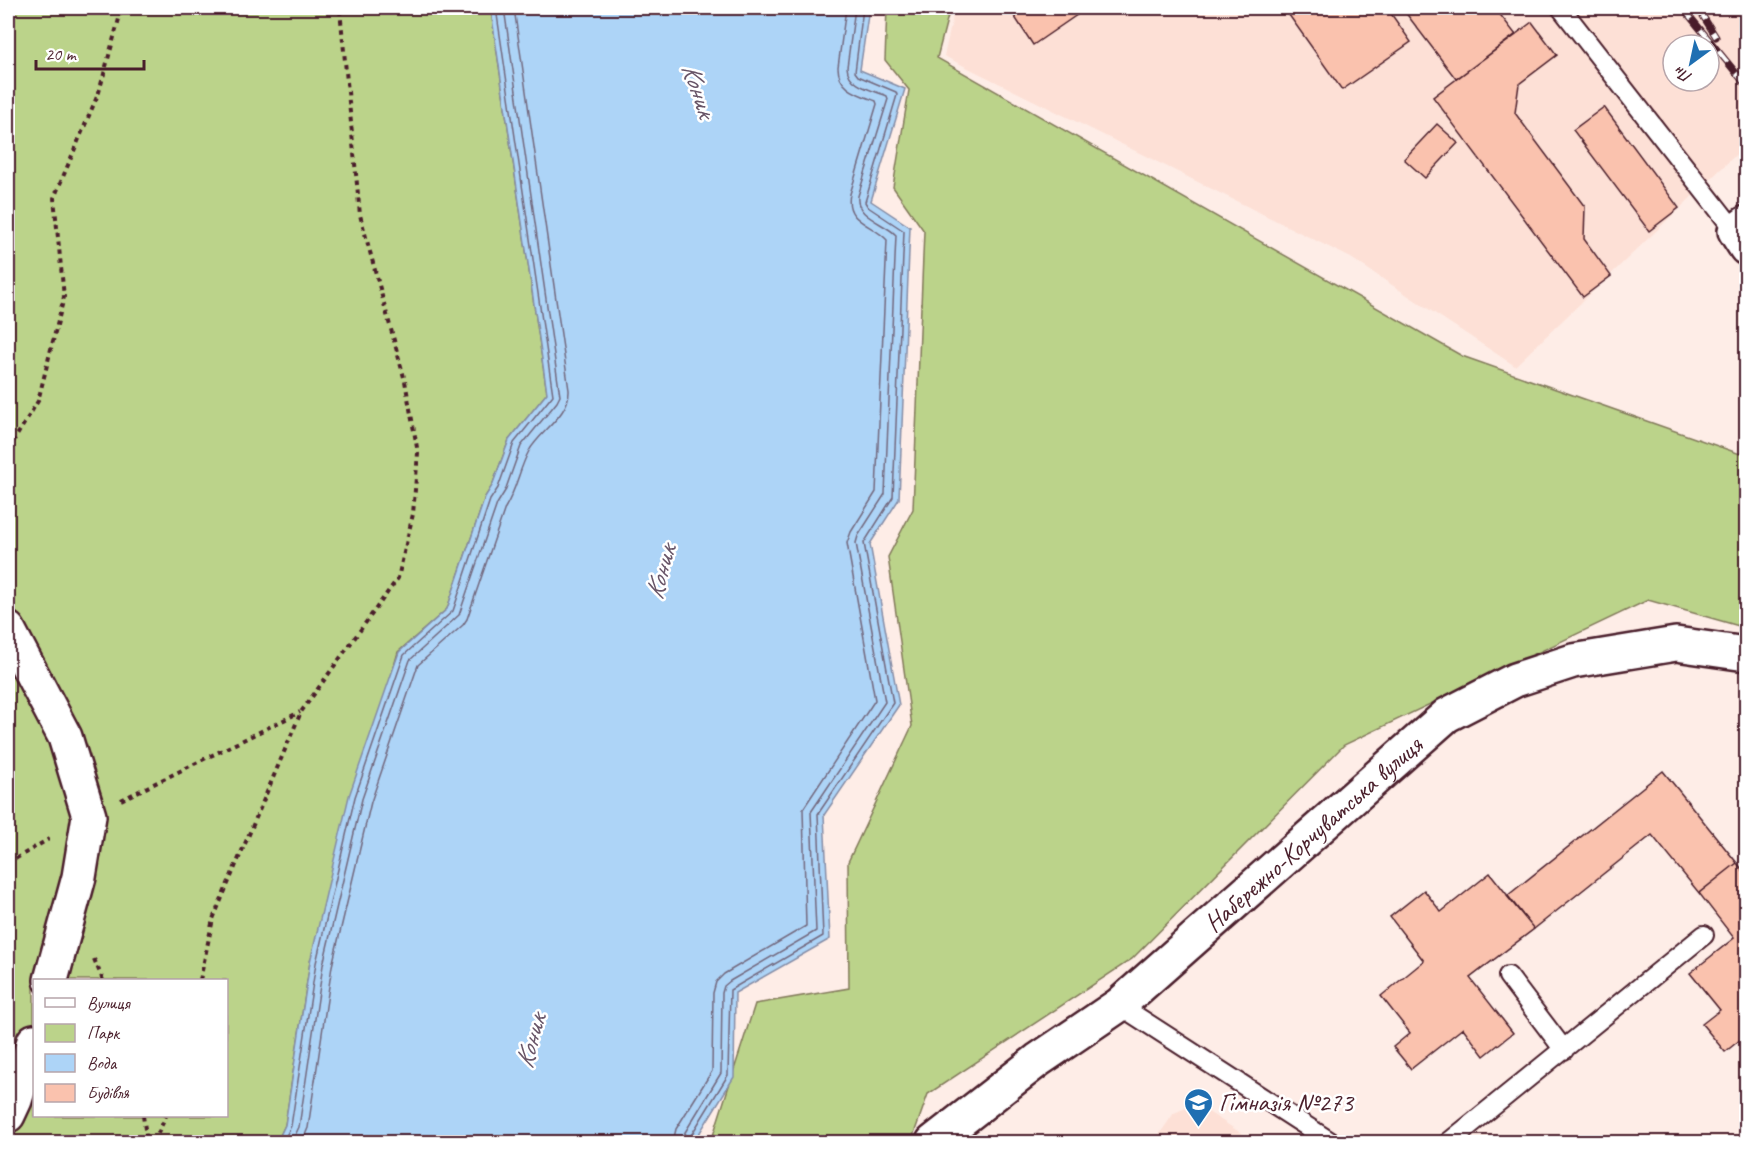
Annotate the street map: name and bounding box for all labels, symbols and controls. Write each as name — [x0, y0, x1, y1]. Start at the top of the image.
scale bar — [36, 33, 144, 71]
north arrow — [1661, 33, 1721, 93]
text: 20 m — [45, 43, 78, 65]
water label: Коник — [674, 59, 725, 125]
text: Пн — [1670, 61, 1696, 88]
water label: Коник — [637, 537, 685, 603]
street label: Набережно-Корчуватська вулиця — [1197, 727, 1430, 939]
legend — [33, 979, 228, 1117]
text: Вулиця — [87, 992, 131, 1014]
water label: Коник — [507, 1006, 555, 1072]
text: Парк — [87, 1022, 121, 1044]
text: Вода — [87, 1052, 118, 1074]
text: Будівля — [87, 1082, 130, 1104]
school or university icon: Гімназія №273 — [1182, 1086, 1214, 1128]
place label: Гімназія №273 — [1219, 1086, 1355, 1119]

